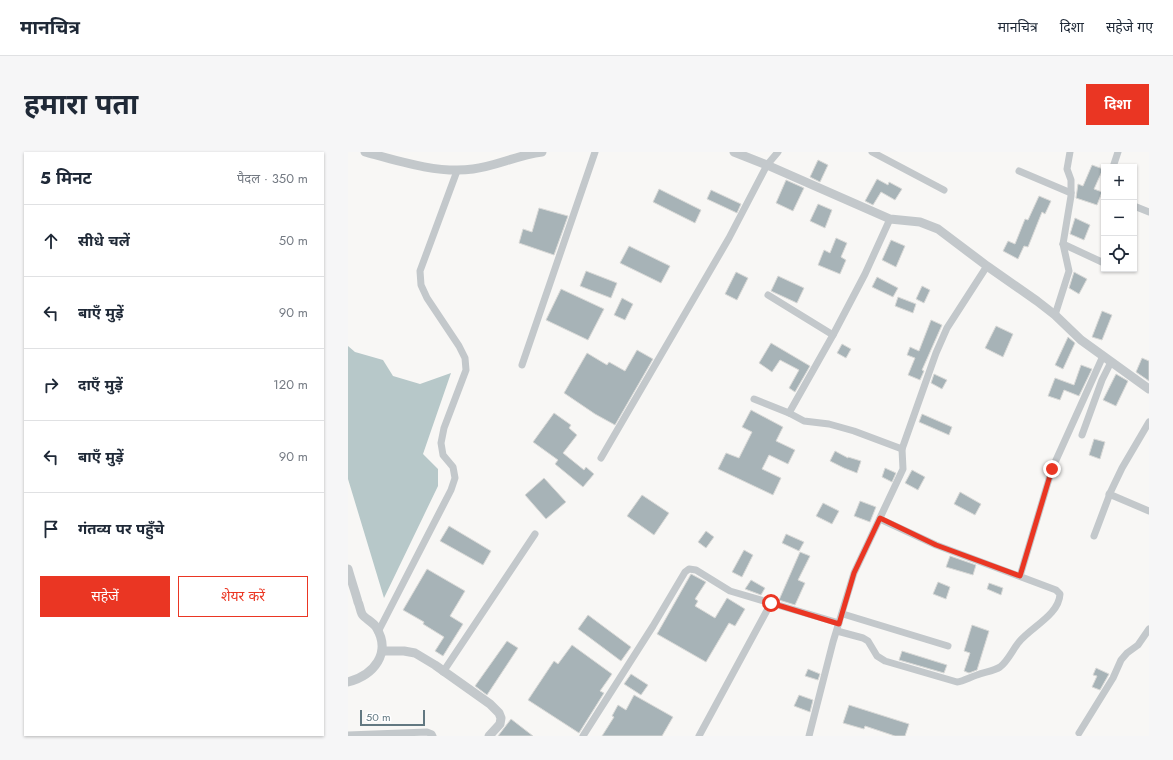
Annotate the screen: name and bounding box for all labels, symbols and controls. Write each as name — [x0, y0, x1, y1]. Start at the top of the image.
text: मानचित्र — [20, 14, 80, 41]
text: मानचित्र — [998, 17, 1038, 37]
text: दिशा — [1060, 17, 1084, 37]
text: सहेजे गए — [1106, 17, 1153, 37]
text: हमारा पता — [24, 84, 138, 125]
button: दिशा — [1086, 84, 1149, 125]
map controls — [1101, 164, 1137, 272]
button: + — [1101, 164, 1137, 200]
text: 5 मिनट — [40, 166, 92, 190]
text: पैदल · 350 m — [237, 169, 308, 188]
button: − — [1101, 200, 1137, 236]
icon: ahead — [40, 230, 62, 252]
text: सीधे चलें — [78, 230, 130, 252]
text: 50 m — [279, 231, 308, 250]
button: locate — [1101, 236, 1137, 272]
icon: left — [40, 302, 62, 324]
text: बाएँ मुड़ें — [78, 302, 124, 324]
text: 90 m — [279, 303, 308, 322]
icon: right — [40, 374, 62, 396]
text: दाएँ मुड़ें — [78, 374, 123, 396]
text: 120 m — [273, 375, 308, 394]
icon: left — [40, 446, 62, 468]
text: बाएँ मुड़ें — [78, 446, 124, 468]
text: 90 m — [279, 447, 308, 466]
route end — [1043, 460, 1061, 478]
icon: arrive — [40, 518, 62, 540]
text: गंतव्य पर पहुँचे — [78, 518, 164, 540]
button: सहेजें — [40, 576, 170, 617]
button: शेयर करें — [178, 576, 308, 617]
route start — [762, 594, 780, 612]
scale bar — [360, 708, 425, 727]
text: 50 m — [366, 709, 391, 725]

